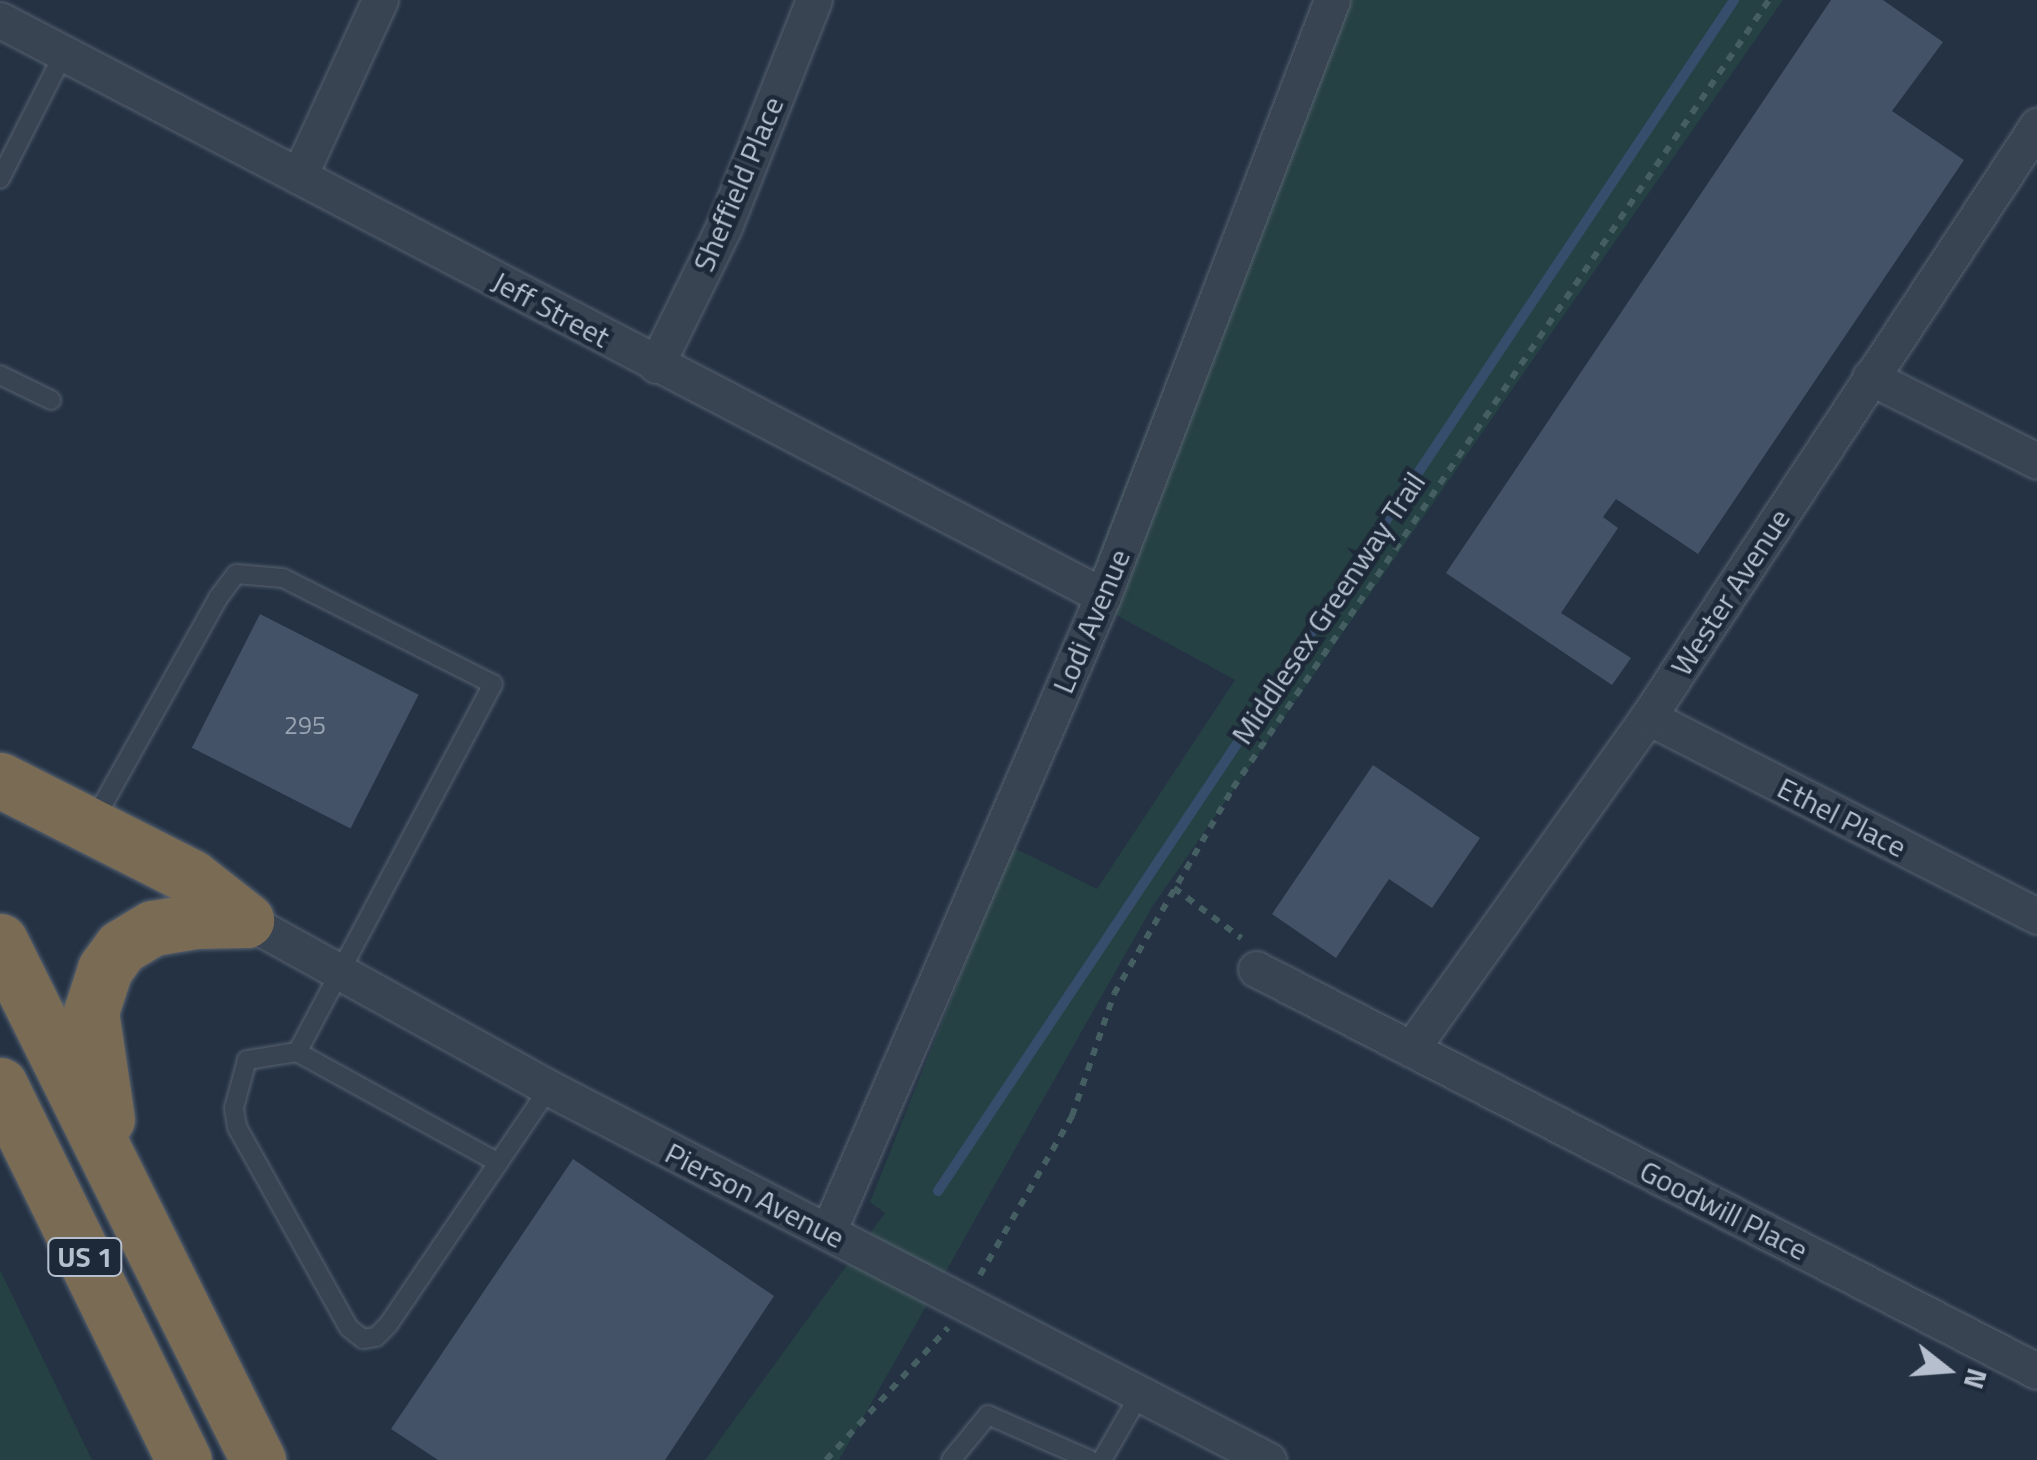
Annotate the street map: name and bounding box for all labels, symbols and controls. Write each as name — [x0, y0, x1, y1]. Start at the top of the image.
street label: Sheffield Place — [685, 91, 791, 277]
street label: Jeff Street — [486, 263, 616, 355]
street label: Middlesex Greenway Trail — [1224, 465, 1432, 751]
street label: Wester Avenue — [1663, 502, 1797, 682]
street label: Lodi Avenue — [1045, 544, 1137, 698]
house number: 295 — [284, 710, 326, 740]
street label: Ethel Place — [1772, 769, 1912, 865]
street label: Pierson Avenue — [659, 1134, 851, 1256]
street label: Goodwill Place — [1634, 1152, 1814, 1268]
road number: US 1 — [45, 1234, 125, 1280]
north arrow — [1897, 1320, 1997, 1420]
text: N — [1953, 1363, 2000, 1394]

